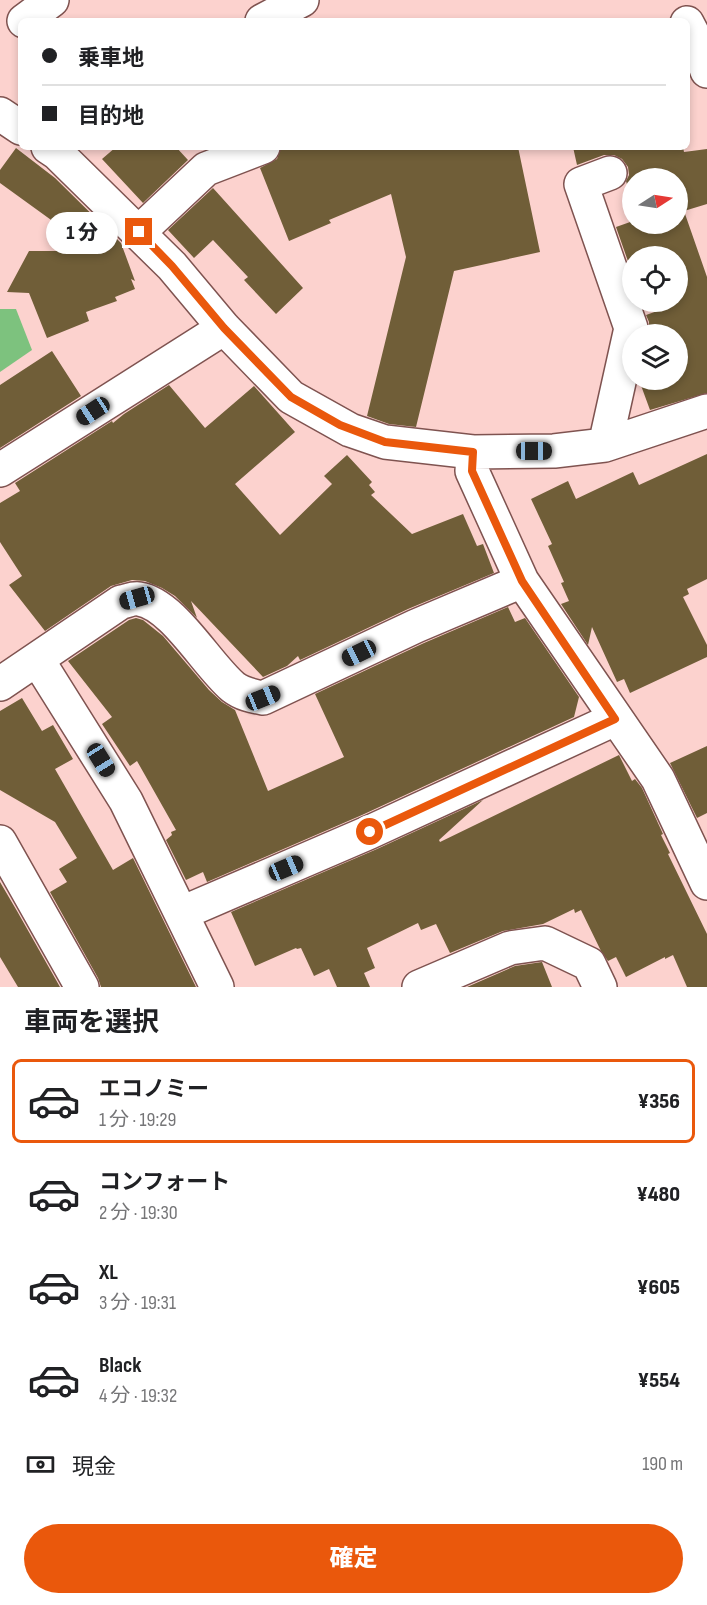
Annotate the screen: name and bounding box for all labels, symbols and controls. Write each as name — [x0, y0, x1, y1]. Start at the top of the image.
text: 乗車地 — [78, 45, 144, 72]
text: 目的地 — [78, 103, 144, 130]
north arrow — [622, 168, 688, 234]
map controls — [622, 168, 688, 390]
callout: 1 分 — [46, 211, 118, 253]
route end — [125, 218, 152, 245]
text: 1 分 — [66, 221, 98, 245]
button: locate — [622, 246, 688, 312]
button: layers — [622, 324, 688, 390]
car — [73, 394, 113, 428]
car — [516, 442, 552, 460]
car — [117, 584, 157, 612]
car — [339, 637, 379, 669]
car — [243, 683, 283, 713]
car — [84, 740, 118, 780]
route start — [356, 818, 383, 845]
car — [266, 853, 306, 883]
text: 車両を選択 — [24, 1007, 159, 1039]
icon: car — [27, 1074, 81, 1128]
text: エコノミー — [99, 1076, 209, 1103]
text: ¥356 — [638, 1088, 680, 1115]
text: 1 分 · 19:29 — [99, 1108, 176, 1132]
icon: car — [27, 1167, 81, 1221]
text: コンフォート — [99, 1169, 230, 1196]
text: ¥480 — [637, 1181, 680, 1208]
text: 2 分 · 19:30 — [99, 1201, 178, 1225]
text: XL — [99, 1259, 118, 1286]
icon: car — [27, 1260, 81, 1314]
text: ¥605 — [637, 1274, 680, 1301]
text: 3 分 · 19:31 — [99, 1291, 176, 1315]
text: Black — [99, 1352, 141, 1379]
icon: car — [27, 1353, 81, 1407]
text: ¥554 — [638, 1367, 680, 1394]
text: 4 分 · 19:32 — [99, 1384, 177, 1408]
icon: cash — [24, 1448, 57, 1481]
text: 190 m — [642, 1452, 683, 1476]
text: 現金 — [72, 1454, 116, 1481]
button: 確定 — [24, 1524, 683, 1593]

